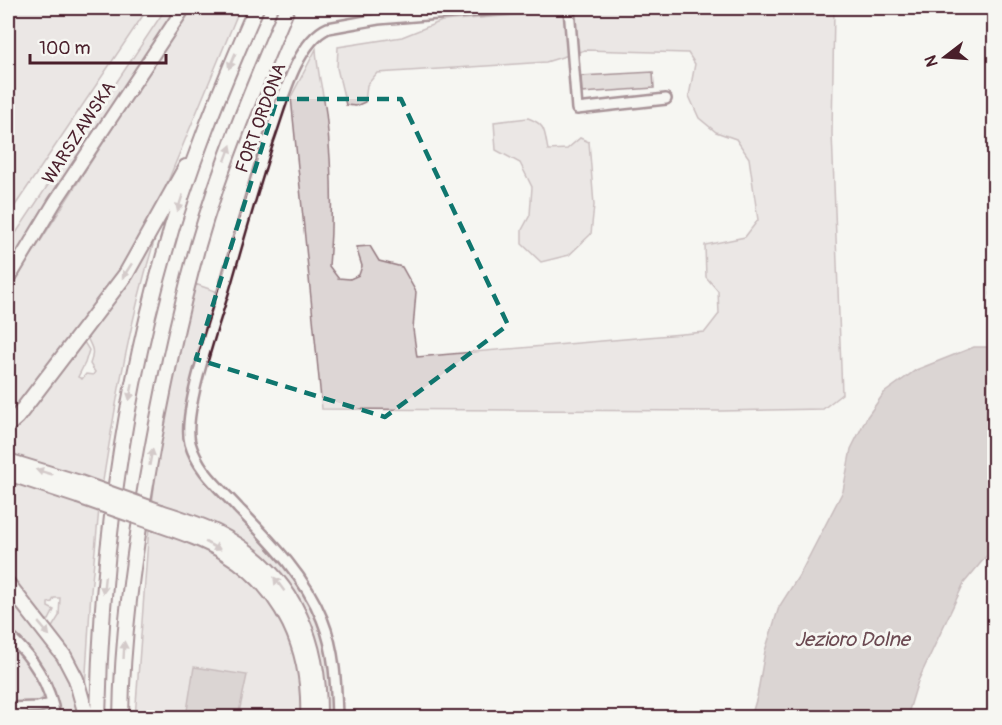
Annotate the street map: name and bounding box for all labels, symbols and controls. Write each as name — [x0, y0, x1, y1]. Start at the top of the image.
scale bar — [30, 27, 166, 65]
north arrow — [915, 27, 975, 87]
text: 100 m — [39, 37, 91, 60]
one-way arrow — [228, 53, 237, 70]
text: N — [920, 53, 943, 69]
street label: FORT ORDONA — [231, 60, 292, 176]
street label: WARSZAWSKA — [37, 77, 121, 189]
one-way arrow — [224, 144, 234, 162]
one-way arrow — [174, 194, 184, 212]
one-way arrow — [122, 263, 133, 279]
one-way arrow — [126, 383, 135, 402]
one-way arrow — [146, 447, 155, 466]
one-way arrow — [34, 467, 52, 476]
one-way arrow — [204, 541, 221, 550]
one-way arrow — [99, 576, 109, 595]
one-way arrow — [273, 577, 285, 593]
one-way arrow — [37, 621, 50, 636]
water label: Jezioro Dolne — [794, 627, 912, 652]
one-way arrow — [120, 640, 129, 659]

